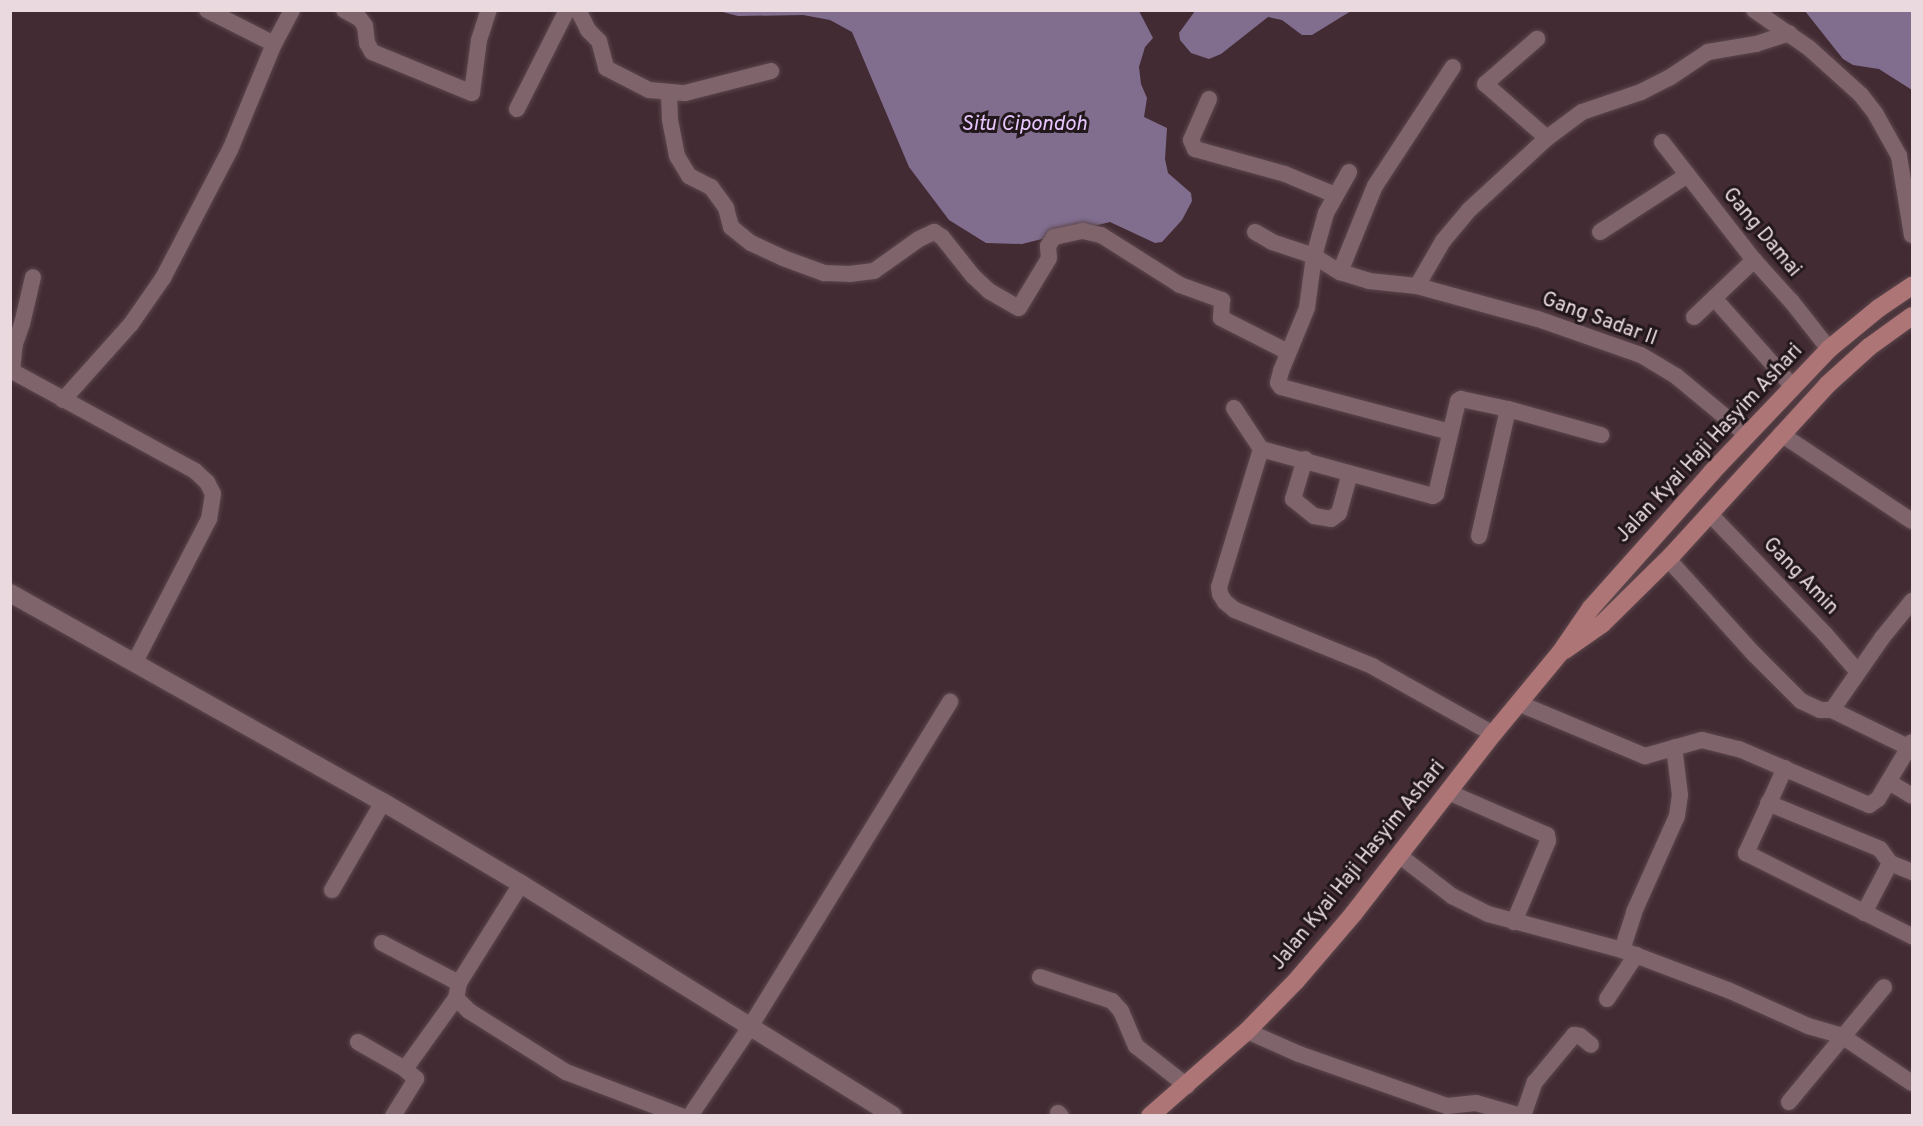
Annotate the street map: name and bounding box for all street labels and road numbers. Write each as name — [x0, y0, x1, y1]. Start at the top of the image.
street label: Gang Damai — [1717, 184, 1805, 282]
street label: Gang Sadar II — [1538, 288, 1660, 352]
street label: Jalan Kyai Haji Hasyim Ashari — [1611, 339, 1809, 549]
street label: Gang Amin — [1757, 533, 1843, 621]
street label: Jalan Kyai Haji Hasyim Ashari — [1267, 756, 1451, 976]

